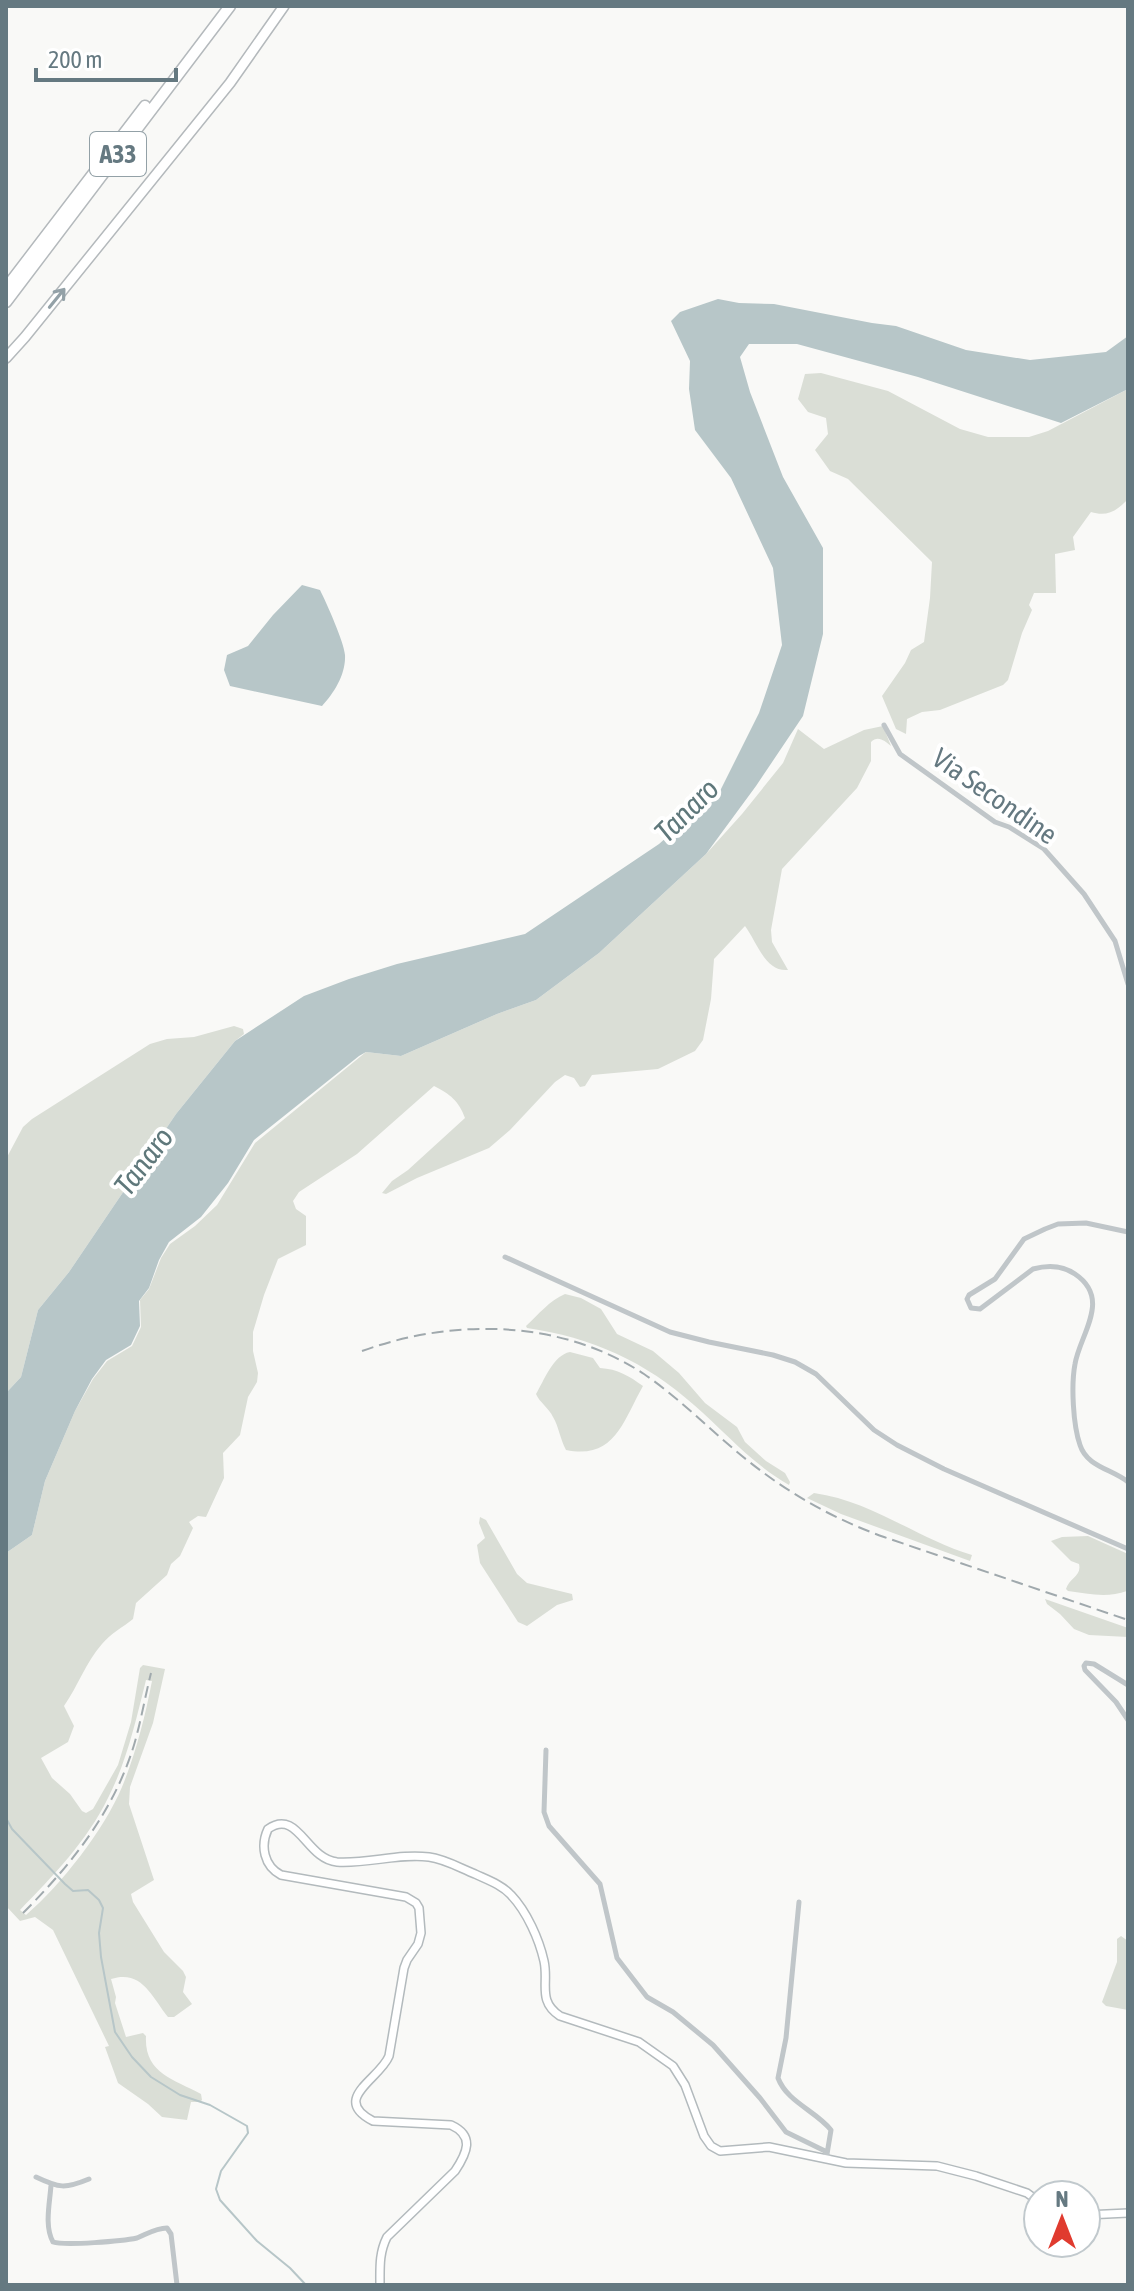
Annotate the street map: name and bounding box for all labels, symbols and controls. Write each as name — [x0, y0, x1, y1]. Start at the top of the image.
scale bar — [36, 32, 176, 82]
text: 200 m — [48, 46, 102, 73]
road number: A33 — [90, 132, 146, 176]
one-way arrow — [48, 288, 65, 309]
street label: Via Secondine — [927, 741, 1063, 851]
water label: Tanaro — [647, 771, 725, 849]
water label: Tanaro — [107, 1120, 179, 1202]
north arrow — [1022, 2179, 1102, 2259]
text: N — [1056, 2186, 1068, 2212]

